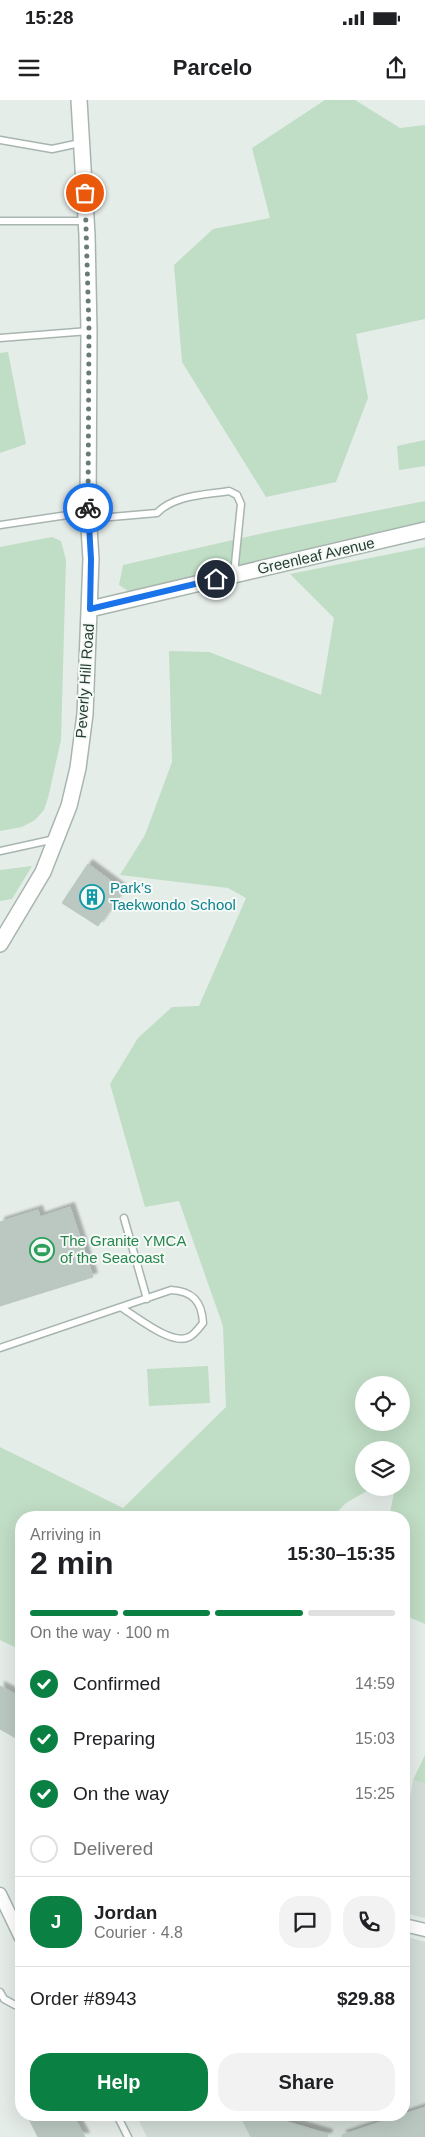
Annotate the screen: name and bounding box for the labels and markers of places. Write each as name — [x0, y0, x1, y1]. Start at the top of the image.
pin — [64, 172, 106, 214]
pin — [195, 558, 237, 600]
place label: Park’s Taekwondo School — [110, 879, 236, 913]
building icon: Park’s Taekwondo School — [79, 884, 105, 910]
place label: The Granite YMCA of the Seacoast — [60, 1232, 186, 1266]
sports icon: The Granite YMCA of the Seacoast — [29, 1237, 55, 1263]

